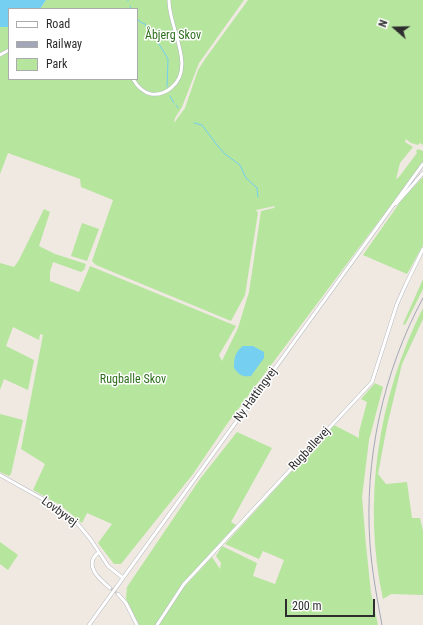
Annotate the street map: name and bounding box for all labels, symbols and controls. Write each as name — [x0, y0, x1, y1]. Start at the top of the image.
legend — [8, 8, 138, 80]
north arrow — [375, 8, 415, 48]
text: Road — [46, 17, 70, 31]
text: N — [376, 18, 391, 29]
park label: Åbjerg Skov — [145, 29, 201, 43]
text: Railway — [46, 37, 82, 51]
text: Park — [46, 57, 67, 71]
street label: Ny Hattingvej — [232, 365, 280, 425]
park label: Rugballe Skov — [100, 373, 166, 387]
street label: Rugballevej — [286, 424, 334, 474]
street label: Lovbyvej — [38, 494, 80, 530]
scale bar — [287, 591, 377, 617]
text: 200 m — [292, 599, 322, 613]

